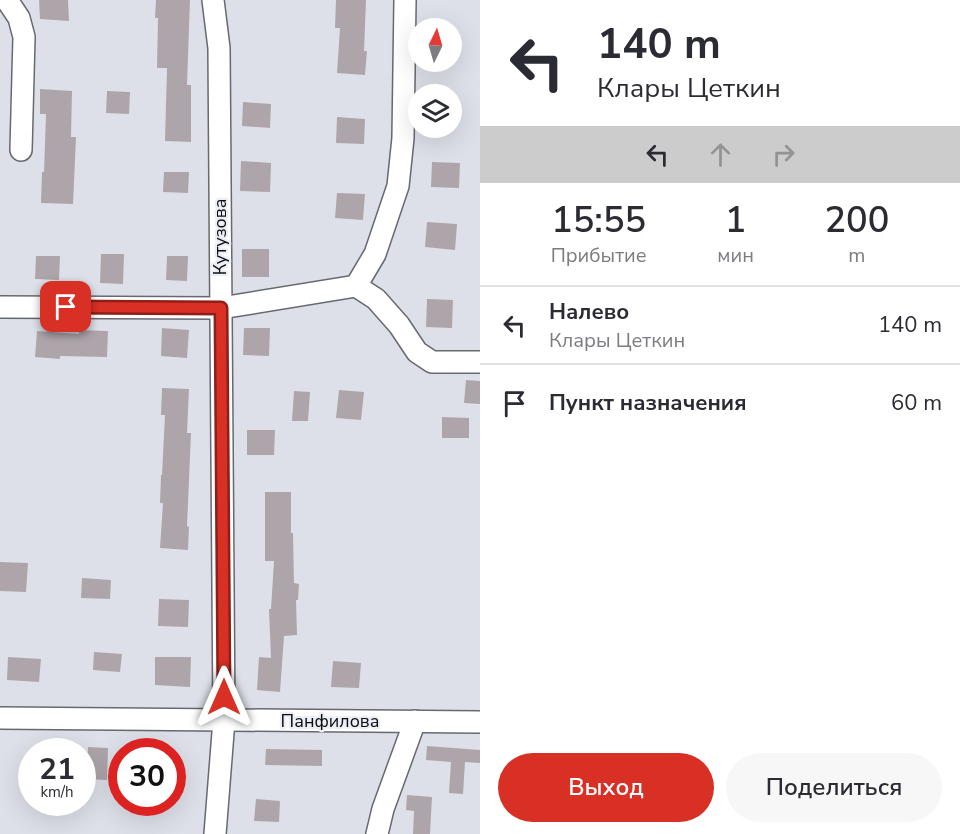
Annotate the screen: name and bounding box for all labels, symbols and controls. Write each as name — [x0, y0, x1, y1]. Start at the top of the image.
text: 140 m — [597, 16, 721, 73]
north arrow — [408, 18, 462, 72]
map controls — [408, 18, 462, 138]
icon: left — [498, 24, 576, 102]
text: Клары Цеткин — [597, 70, 781, 107]
button: layers — [408, 84, 462, 138]
icon: left — [641, 138, 674, 171]
icon: ahead — [704, 138, 737, 171]
icon: right — [767, 138, 800, 171]
text: 15:55 — [551, 196, 646, 245]
text: 1 — [725, 196, 746, 245]
text: 200 — [825, 196, 889, 245]
street label: Кутузова — [208, 199, 232, 275]
text: Прибытие — [551, 242, 647, 269]
text: мин — [717, 242, 754, 269]
text: m — [848, 242, 865, 269]
pin — [40, 281, 91, 332]
icon: arrive — [49, 290, 82, 323]
text: Налево — [549, 297, 629, 327]
icon: left — [498, 309, 531, 342]
text: 140 m — [878, 310, 942, 340]
text: Клары Цеткин — [549, 327, 685, 354]
icon: arrive — [498, 387, 531, 420]
text: Пункт назначения — [549, 388, 747, 418]
text: 60 m — [891, 388, 942, 418]
position arrow — [192, 665, 256, 729]
street label: Панфилова — [281, 709, 379, 733]
speed limit sign: 30 — [108, 738, 186, 816]
text: 21 — [39, 749, 75, 790]
button: Выход — [498, 753, 714, 822]
button: Поделиться — [726, 753, 942, 822]
text: km/h — [40, 782, 74, 802]

